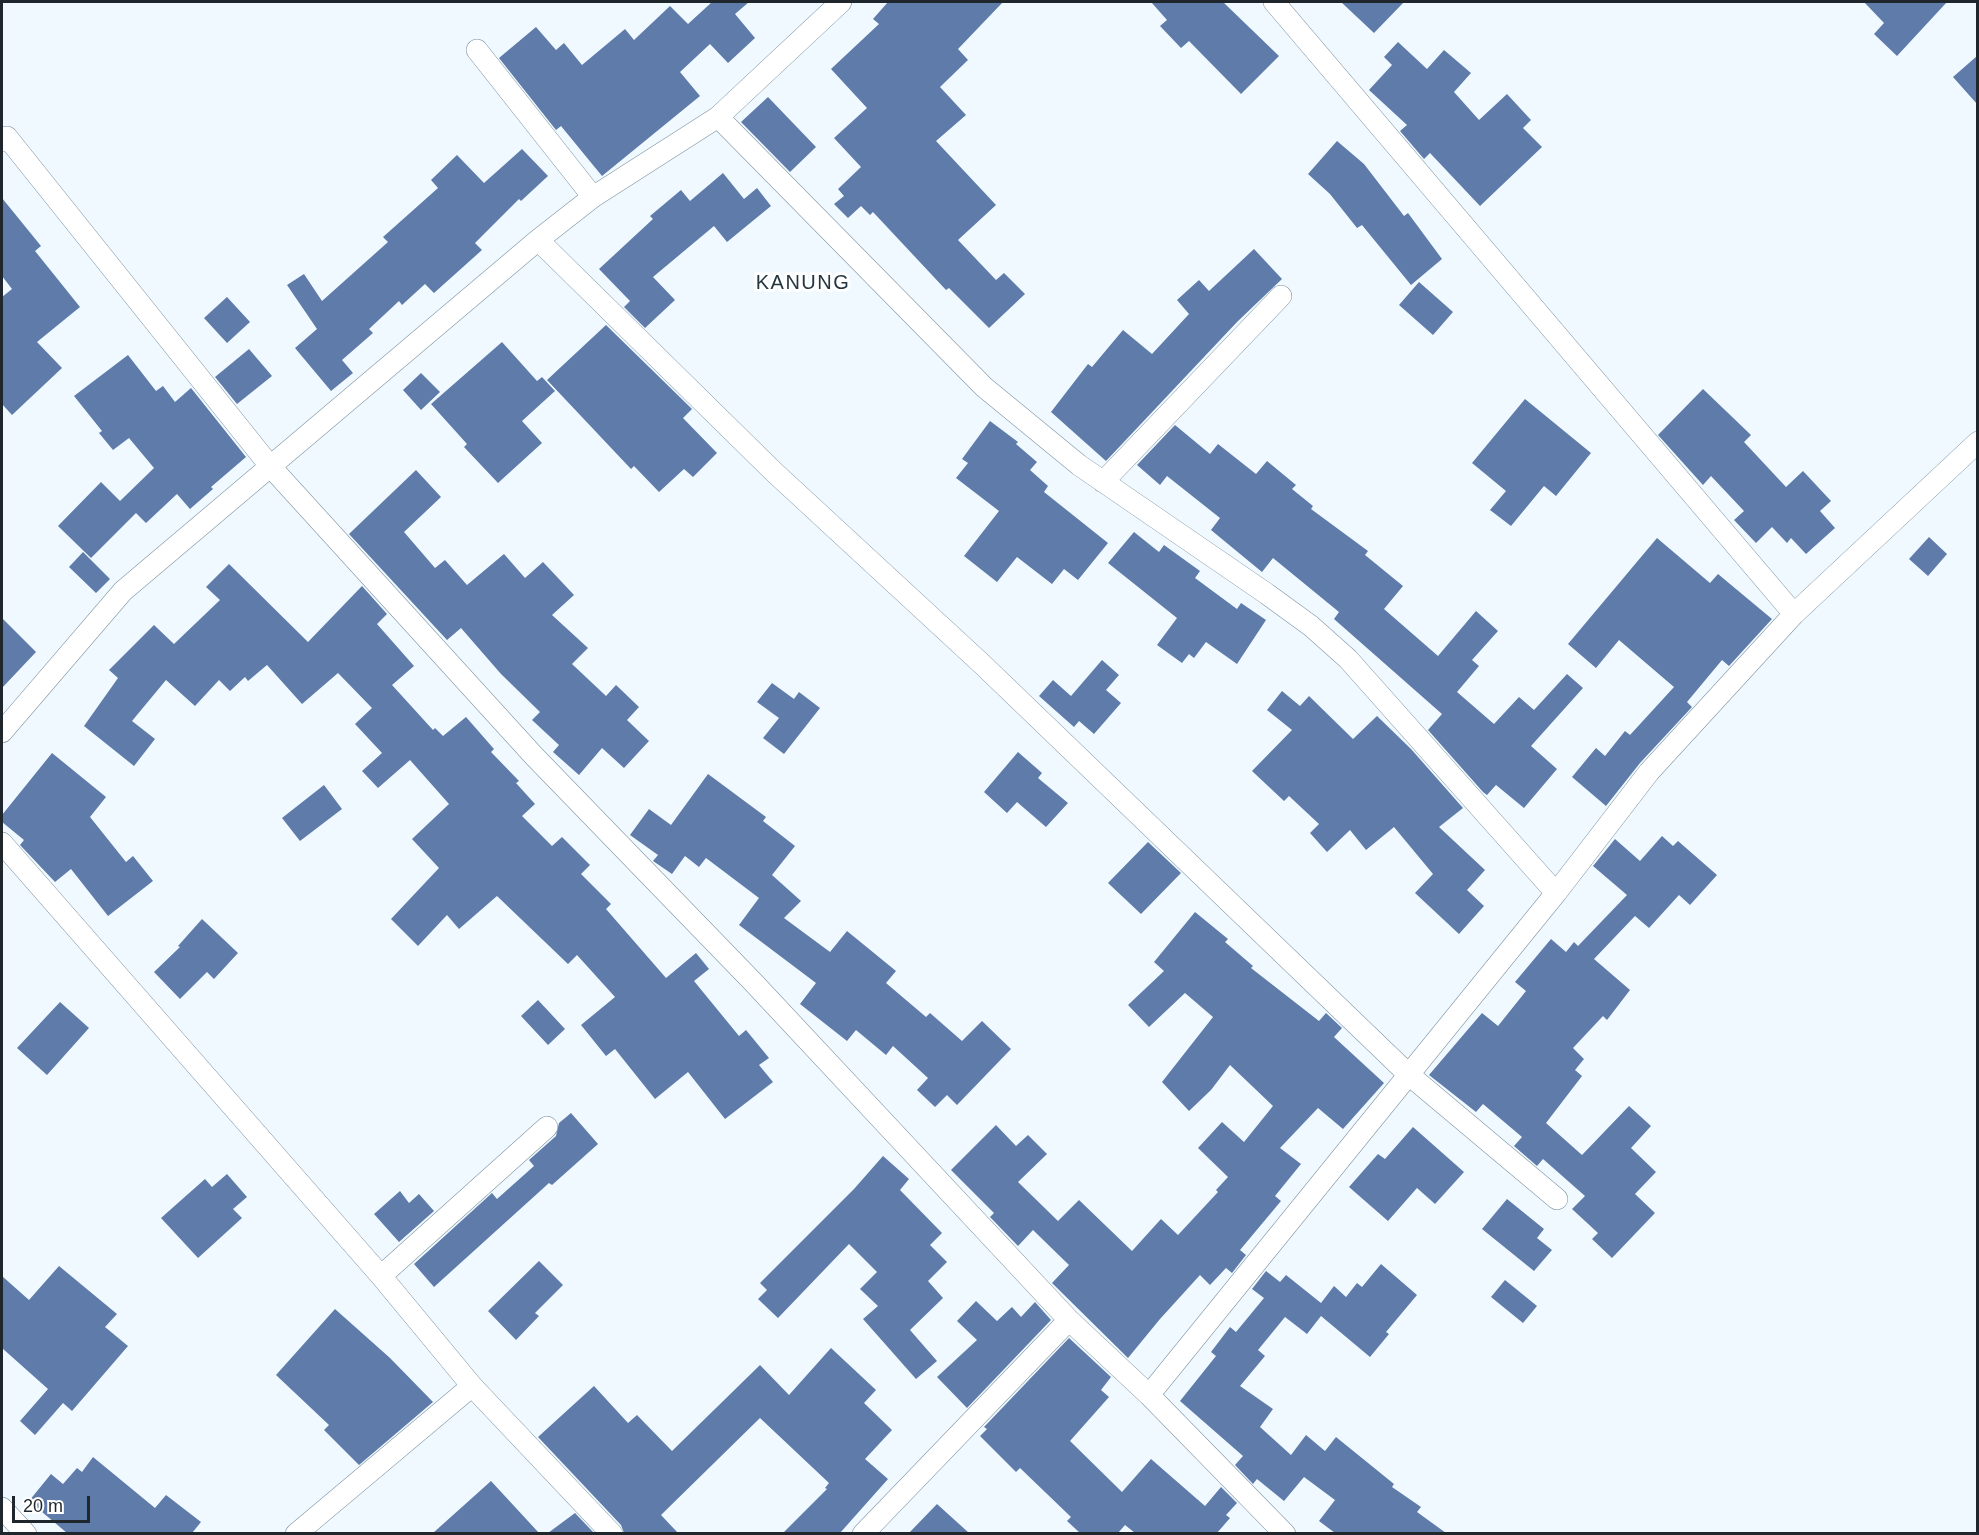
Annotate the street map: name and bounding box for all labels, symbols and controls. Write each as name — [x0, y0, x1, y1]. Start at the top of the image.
district label: KANUNG — [756, 271, 850, 295]
scale bar — [15, 1484, 93, 1522]
text: 20 m — [23, 1496, 63, 1516]

